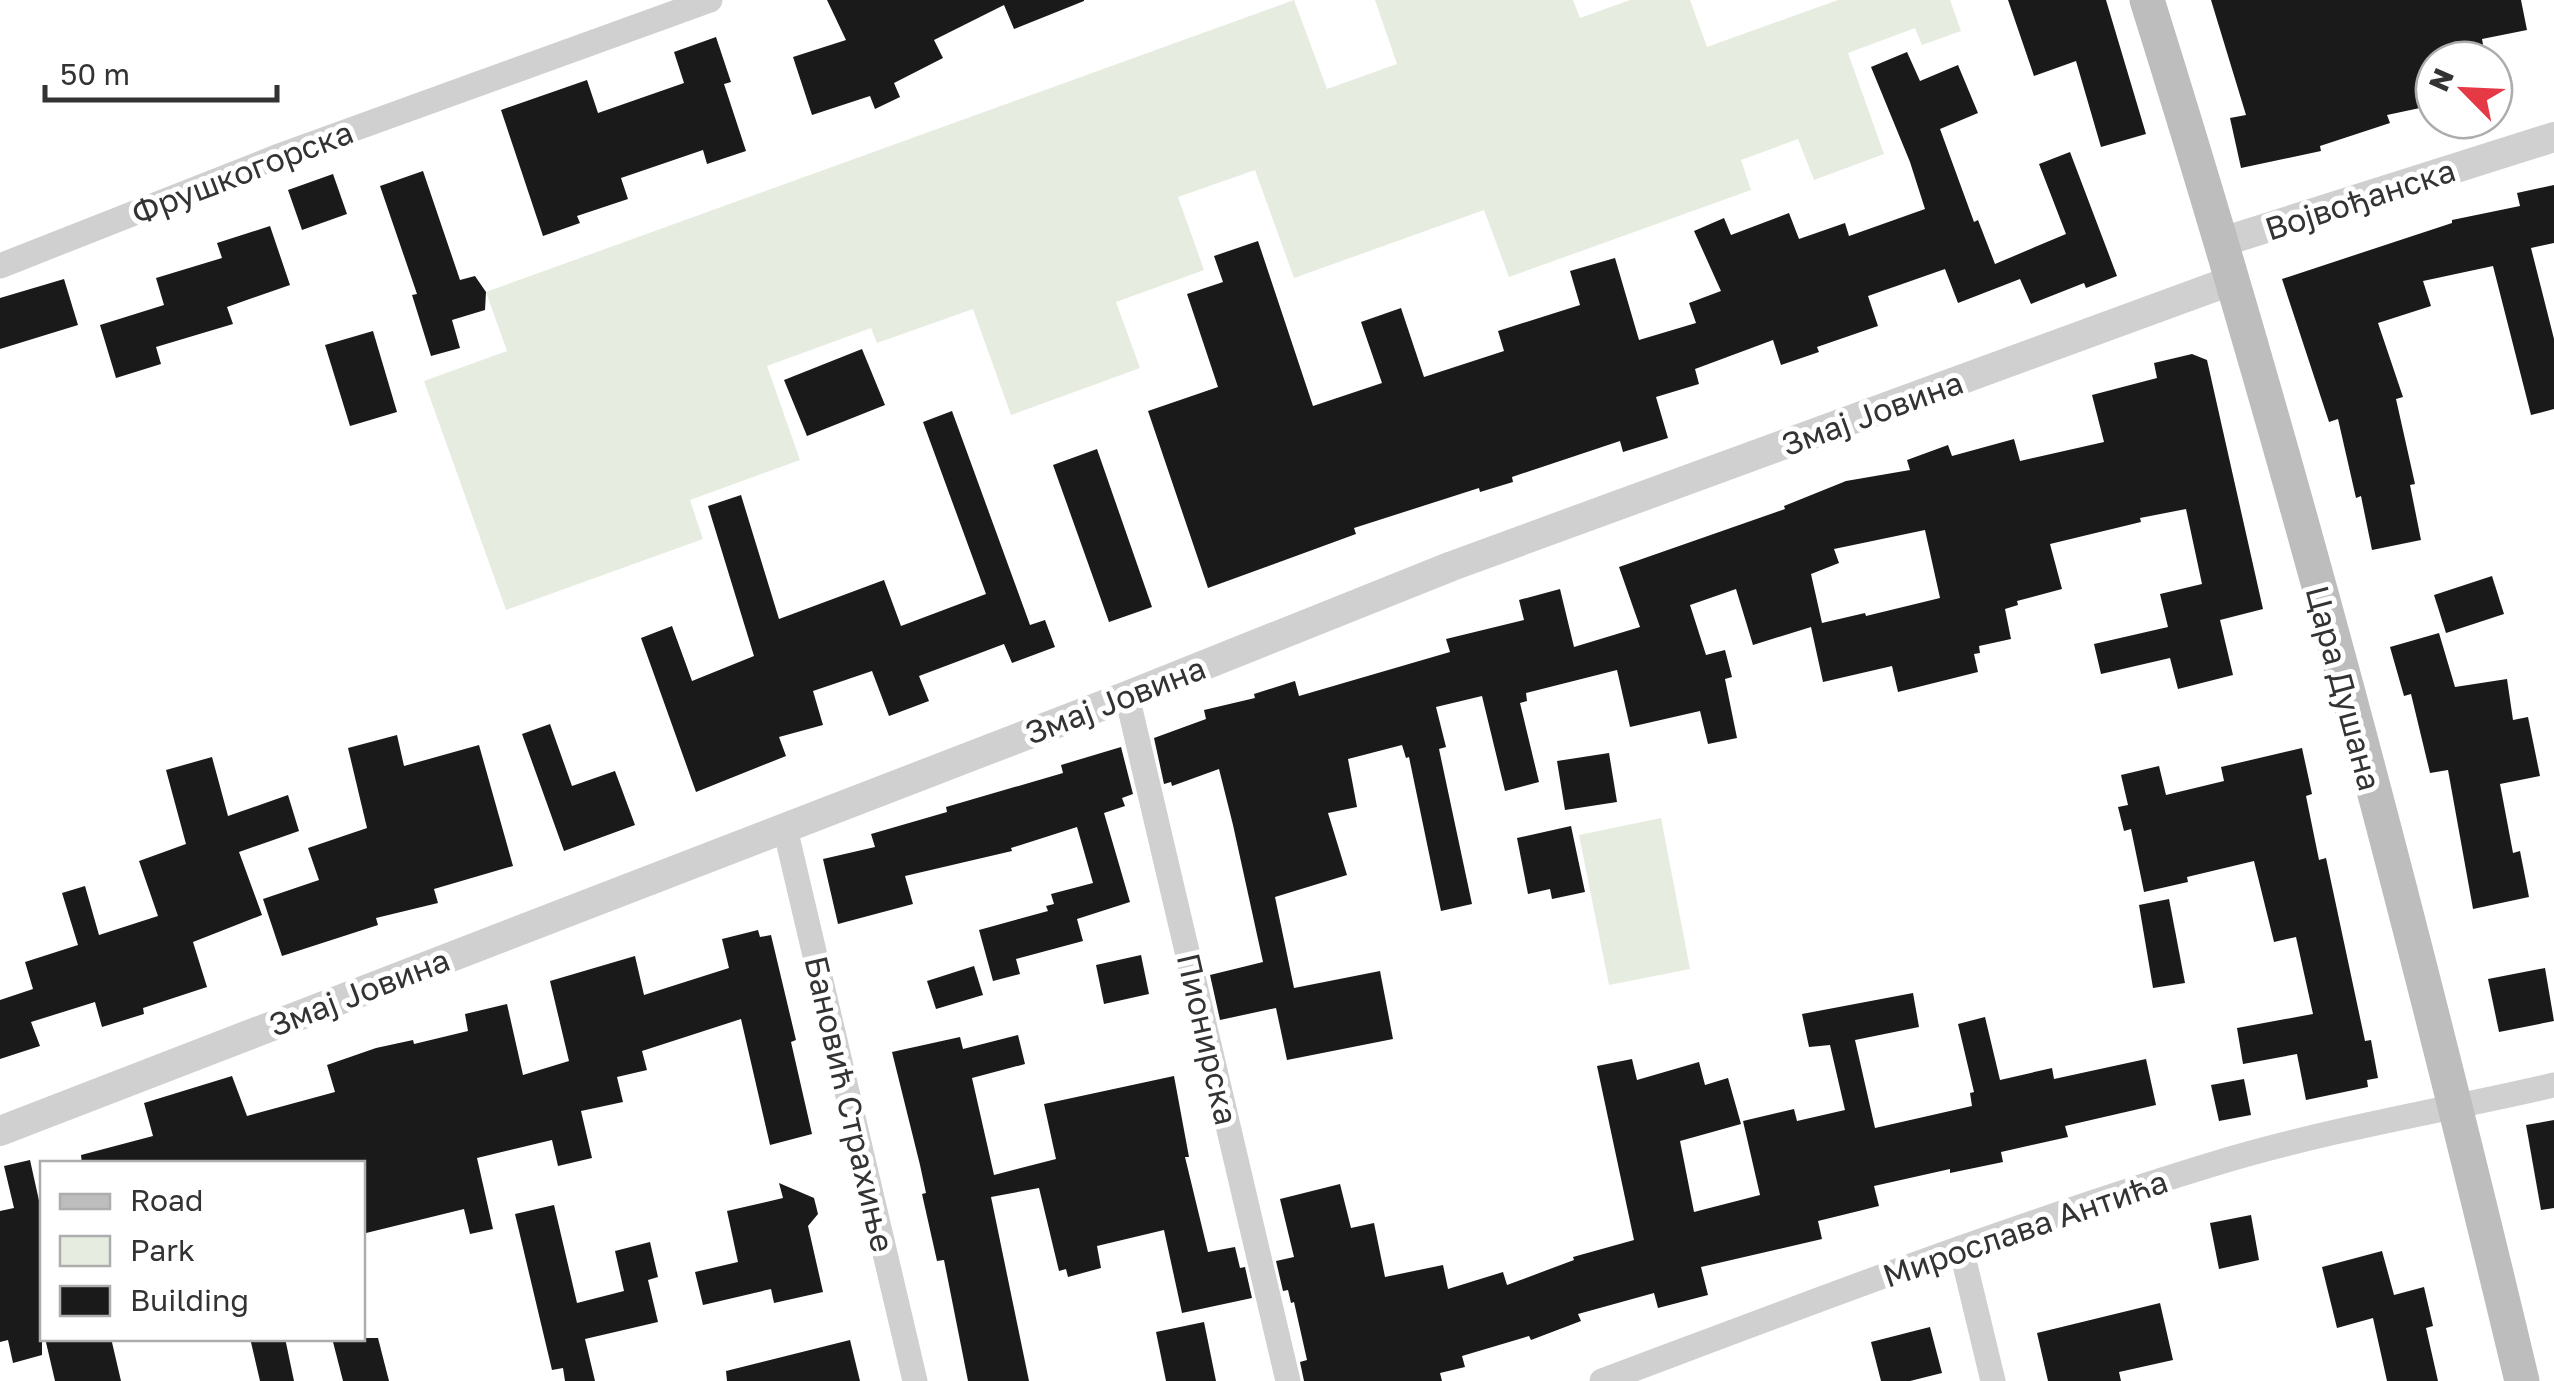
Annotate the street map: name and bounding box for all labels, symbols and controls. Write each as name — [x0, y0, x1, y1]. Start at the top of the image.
scale bar — [45, 40, 278, 102]
north arrow — [2414, 40, 2514, 140]
text: 50 m — [60, 56, 130, 92]
text: N — [2421, 63, 2460, 96]
street label: Фрушкогорска — [126, 112, 358, 232]
street label: Војвођанска — [2260, 150, 2460, 248]
street label: Змај Јовина — [1776, 363, 1968, 463]
street label: Цара Душана — [2298, 581, 2390, 795]
street label: Змај Јовина — [1019, 648, 1211, 752]
street label: Змај Јовина — [263, 940, 455, 1044]
street label: Пионирска — [1170, 949, 1246, 1129]
street label: Бановић Страхиње — [797, 952, 903, 1256]
legend — [40, 1161, 365, 1341]
street label: Мирослава Антића — [1878, 1161, 2172, 1295]
text: Road — [130, 1182, 204, 1218]
text: Park — [130, 1232, 195, 1268]
text: Building — [130, 1282, 249, 1318]

